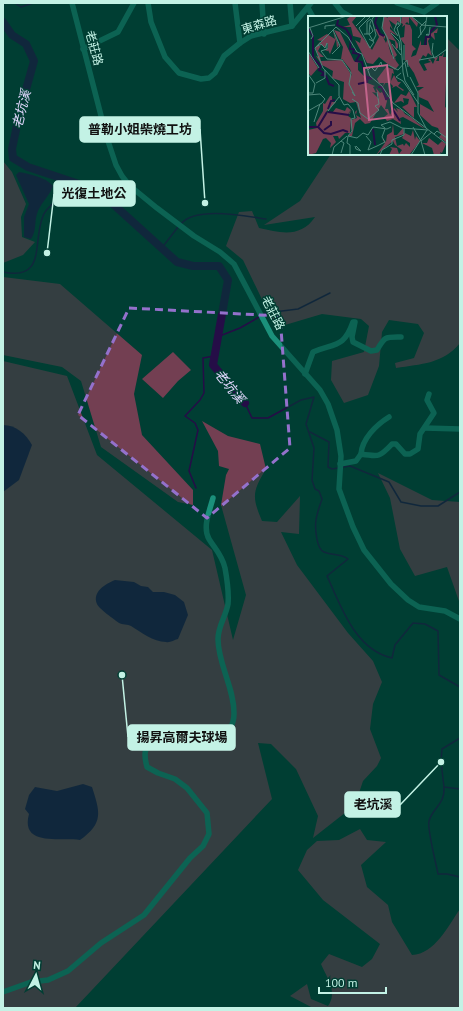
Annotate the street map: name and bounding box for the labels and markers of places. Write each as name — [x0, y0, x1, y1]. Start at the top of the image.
callout: 普勒小姐柴燒工坊 — [80, 117, 200, 142]
callout: 光復土地公 — [54, 181, 135, 206]
callout: 揚昇高爾夫球場 — [128, 725, 235, 750]
callout: 老坑溪 — [345, 792, 400, 817]

